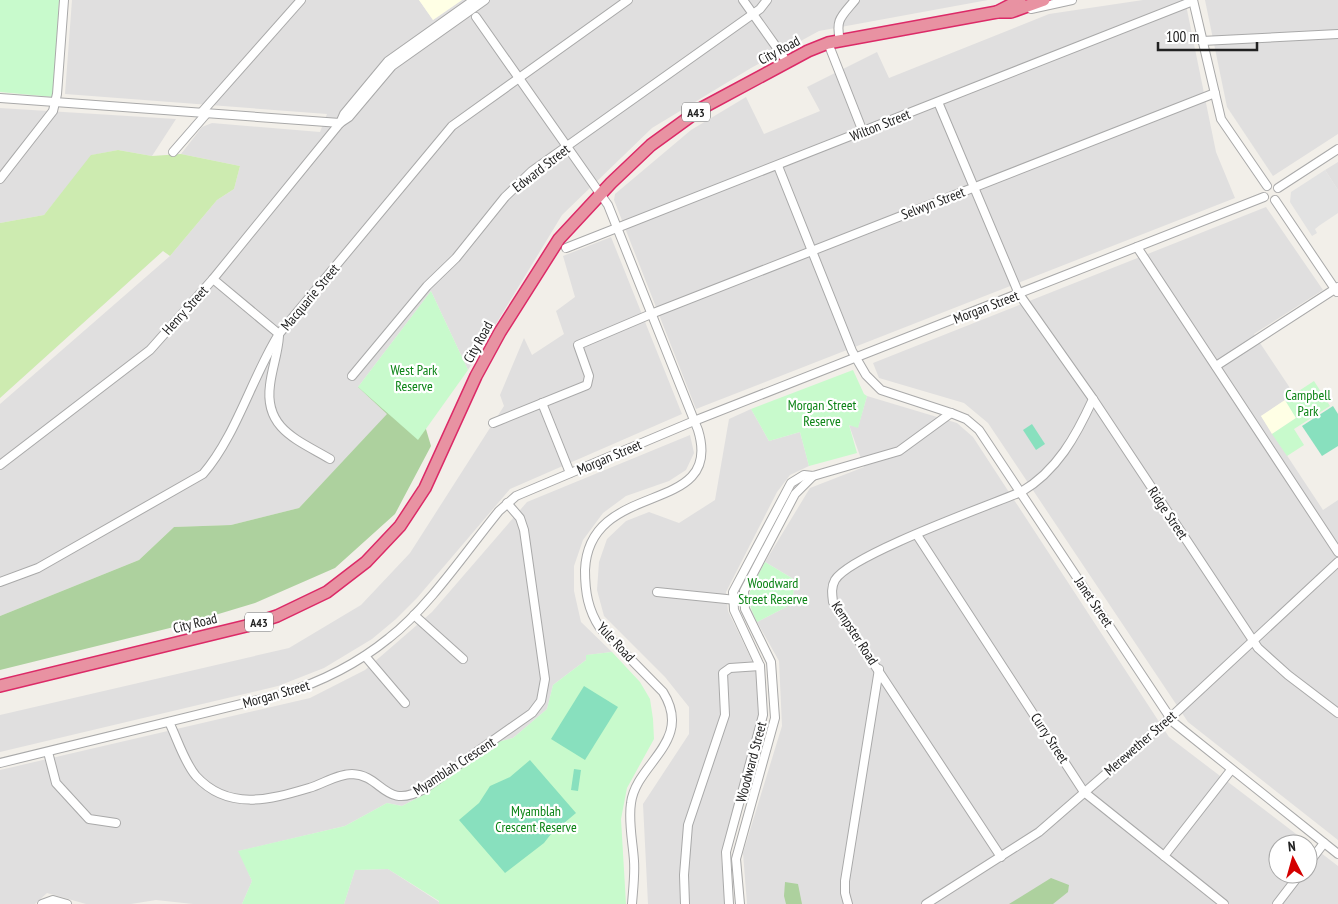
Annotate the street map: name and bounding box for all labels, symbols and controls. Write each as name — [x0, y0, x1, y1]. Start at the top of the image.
scale bar — [1158, 20, 1257, 52]
text: 100 m — [1166, 27, 1199, 46]
street label: City Road — [755, 32, 803, 68]
road number: A43 — [682, 102, 710, 121]
street label: Wilton Street — [847, 105, 913, 145]
street label: Edward Street — [509, 140, 573, 196]
street label: Selwyn Street — [899, 183, 968, 223]
street label: Macquarie Street — [277, 260, 343, 334]
street label: Henry Street — [158, 282, 212, 338]
street label: Morgan Street — [951, 286, 1021, 328]
street label: City Road — [459, 318, 497, 366]
park label: West Park Reserve — [390, 361, 438, 395]
park label: Campbell Park — [1285, 386, 1331, 420]
park label: Morgan Street Reserve — [788, 396, 856, 430]
street label: Morgan Street — [574, 435, 644, 479]
street label: Ridge Street — [1144, 483, 1192, 543]
street label: Janet Street — [1070, 573, 1117, 631]
park label: Woodward Street Reserve — [738, 574, 808, 608]
street label: Kempster Road — [828, 598, 882, 668]
street label: City Road — [171, 609, 219, 637]
road number: A43 — [245, 612, 273, 632]
street label: Yule Road — [593, 618, 639, 666]
street label: Morgan Street — [241, 676, 312, 712]
street label: Merewether Street — [1100, 707, 1180, 779]
street label: Curry Street — [1027, 709, 1073, 767]
street label: Woodward Street — [732, 720, 770, 804]
street label: Myamblah Crescent — [410, 733, 498, 799]
park label: Myamblah Crescent Reserve — [495, 802, 577, 836]
north arrow — [1268, 834, 1318, 884]
text: N — [1287, 837, 1296, 855]

